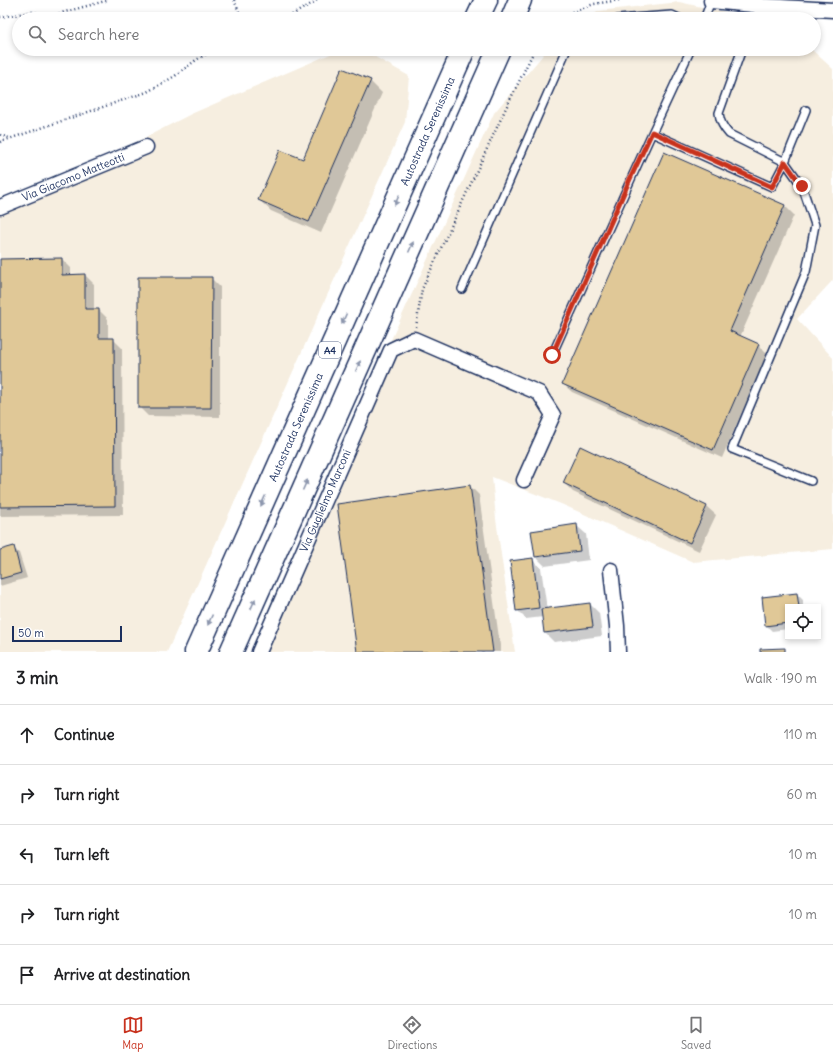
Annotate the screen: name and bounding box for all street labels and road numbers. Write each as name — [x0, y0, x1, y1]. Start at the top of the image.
street label: Autostrada Serenissima — [397, 75, 458, 188]
street label: Via Giacomo Matteotti — [20, 150, 126, 204]
road number: A4 — [319, 342, 341, 358]
street label: Autostrada Serenissima — [266, 371, 326, 484]
street label: Via Guglielmo Marconi — [297, 447, 354, 554]

